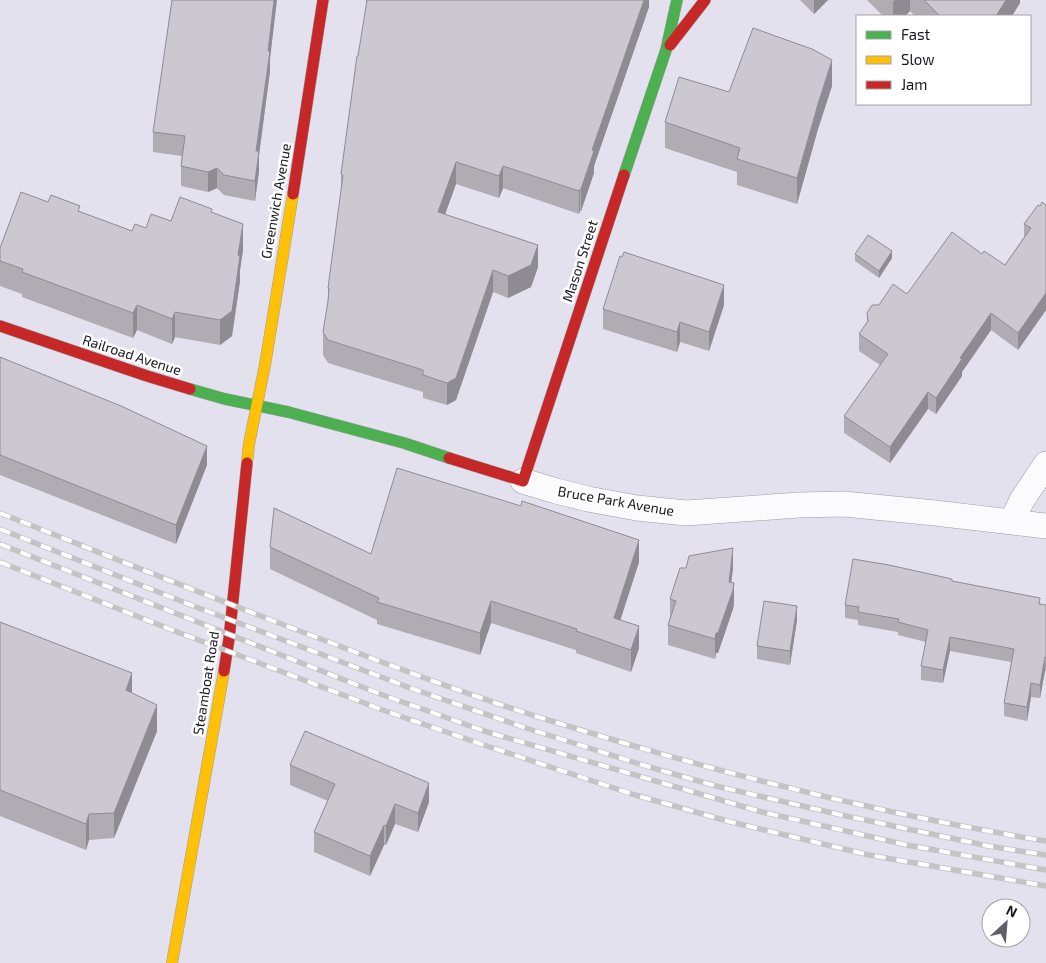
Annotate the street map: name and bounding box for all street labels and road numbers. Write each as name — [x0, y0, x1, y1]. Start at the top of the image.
street label: Greenwich Avenue — [257, 142, 294, 260]
street label: Mason Street — [558, 218, 601, 304]
street label: Railroad Avenue — [81, 331, 184, 378]
street label: Bruce Park Avenue — [557, 482, 676, 519]
street label: Steamboat Road — [189, 630, 222, 736]

